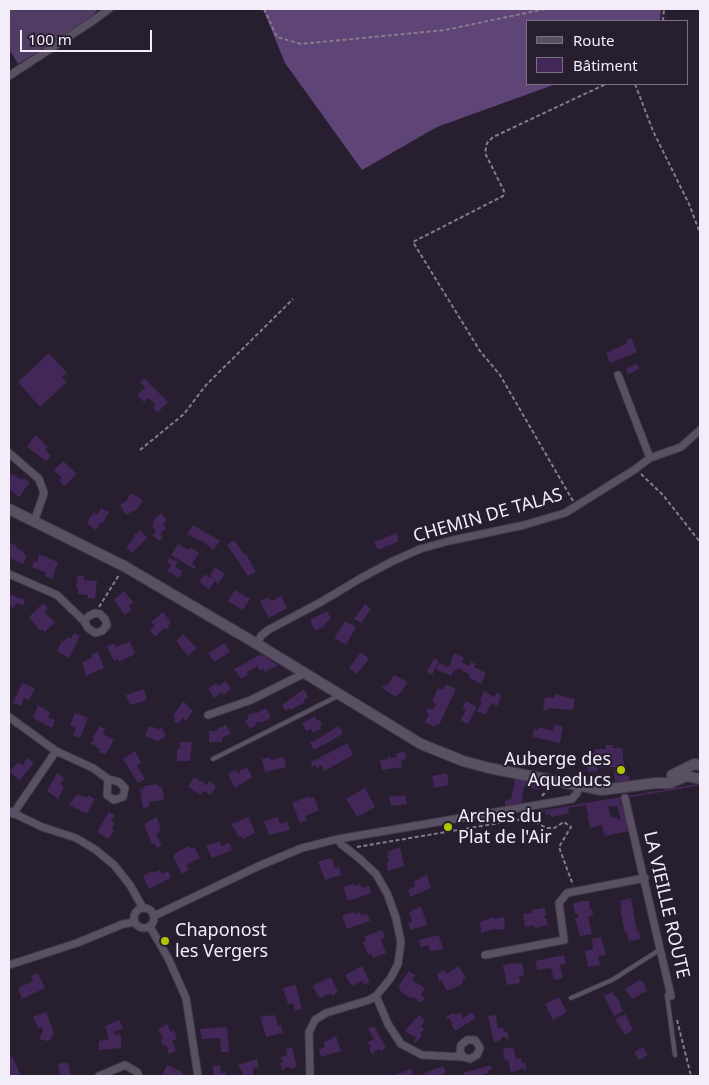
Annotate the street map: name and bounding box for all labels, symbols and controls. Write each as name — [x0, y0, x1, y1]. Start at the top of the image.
scale bar — [22, 20, 155, 52]
legend — [526, 20, 689, 85]
text: 100 m — [28, 29, 72, 49]
text: Route — [573, 30, 615, 50]
text: Bâtiment — [573, 55, 638, 75]
street label: CHEMIN DE TALAS — [411, 484, 565, 548]
place label: Auberge des Aqueducs — [504, 749, 611, 792]
marker: Auberge des Aqueducs — [615, 764, 627, 776]
place label: Arches du Plat de l'Air — [458, 806, 552, 849]
marker: Arches du Plat de l'Air — [442, 821, 454, 833]
street label: LA VIEILLE ROUTE — [639, 829, 693, 981]
place label: Chaponost les Vergers — [175, 920, 268, 962]
marker: Chaponost les Vergers — [159, 935, 171, 947]

